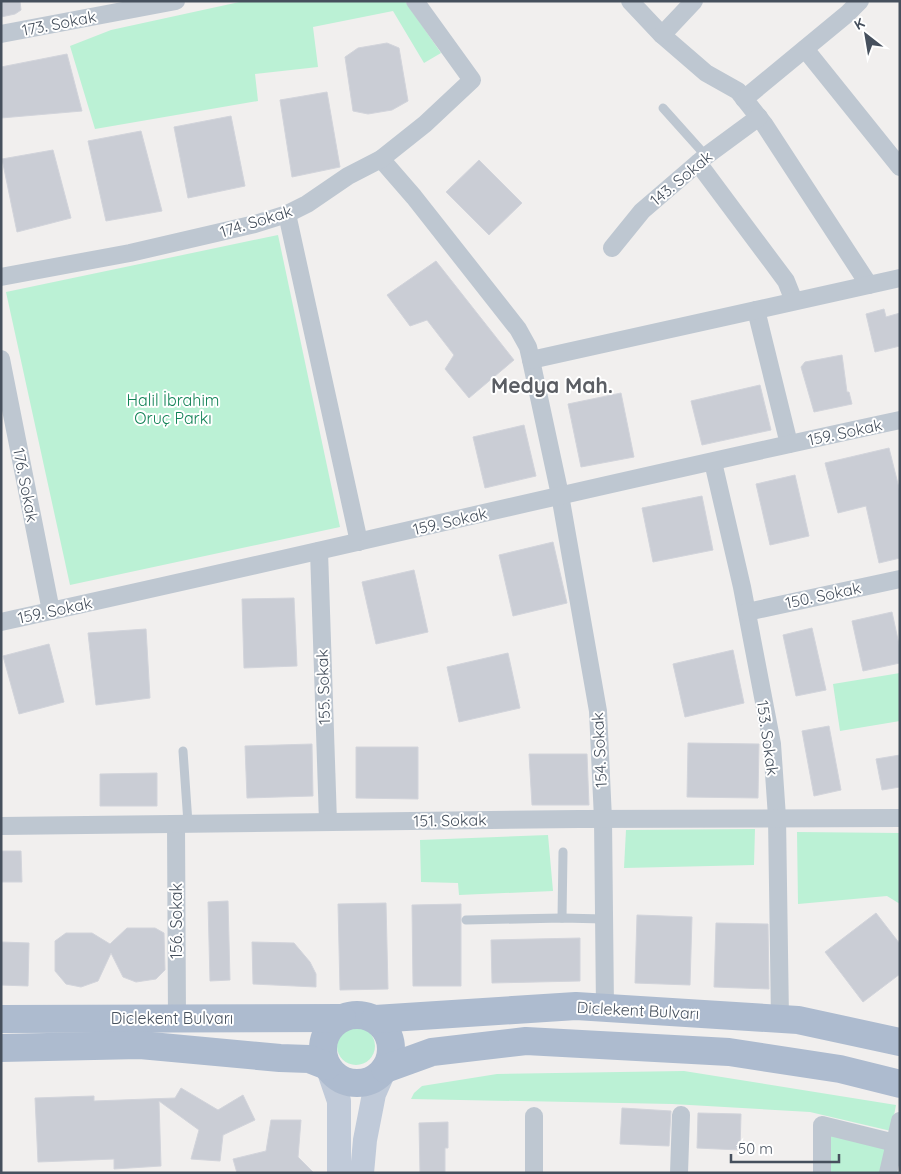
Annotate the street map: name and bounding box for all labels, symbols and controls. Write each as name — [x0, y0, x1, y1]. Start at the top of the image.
street label: 173. Sokak — [20, 6, 98, 40]
north arrow — [841, 10, 891, 60]
text: K — [851, 14, 868, 34]
street label: 143. Sokak — [646, 146, 716, 210]
street label: 174. Sokak — [217, 201, 295, 241]
district label: Medya Mah. — [491, 372, 613, 398]
park label: Halil İbrahim Oruç Parkı — [127, 390, 219, 428]
street label: 159. Sokak — [806, 414, 884, 450]
street label: 176. Sokak — [9, 446, 43, 524]
street label: 159. Sokak — [411, 503, 489, 539]
street label: 150. Sokak — [783, 577, 863, 613]
street label: 159. Sokak — [16, 592, 94, 628]
street label: 155. Sokak — [312, 649, 334, 725]
street label: 153. Sokak — [753, 699, 783, 777]
street label: 154. Sokak — [587, 712, 611, 788]
street label: 151. Sokak — [413, 809, 487, 831]
street label: 156. Sokak — [166, 883, 186, 959]
street label: Diclekent Bulvarı — [576, 997, 700, 1023]
street label: Diclekent Bulvarı — [111, 1008, 233, 1028]
scale bar — [731, 1132, 838, 1164]
text: 50 m — [738, 1139, 773, 1158]

